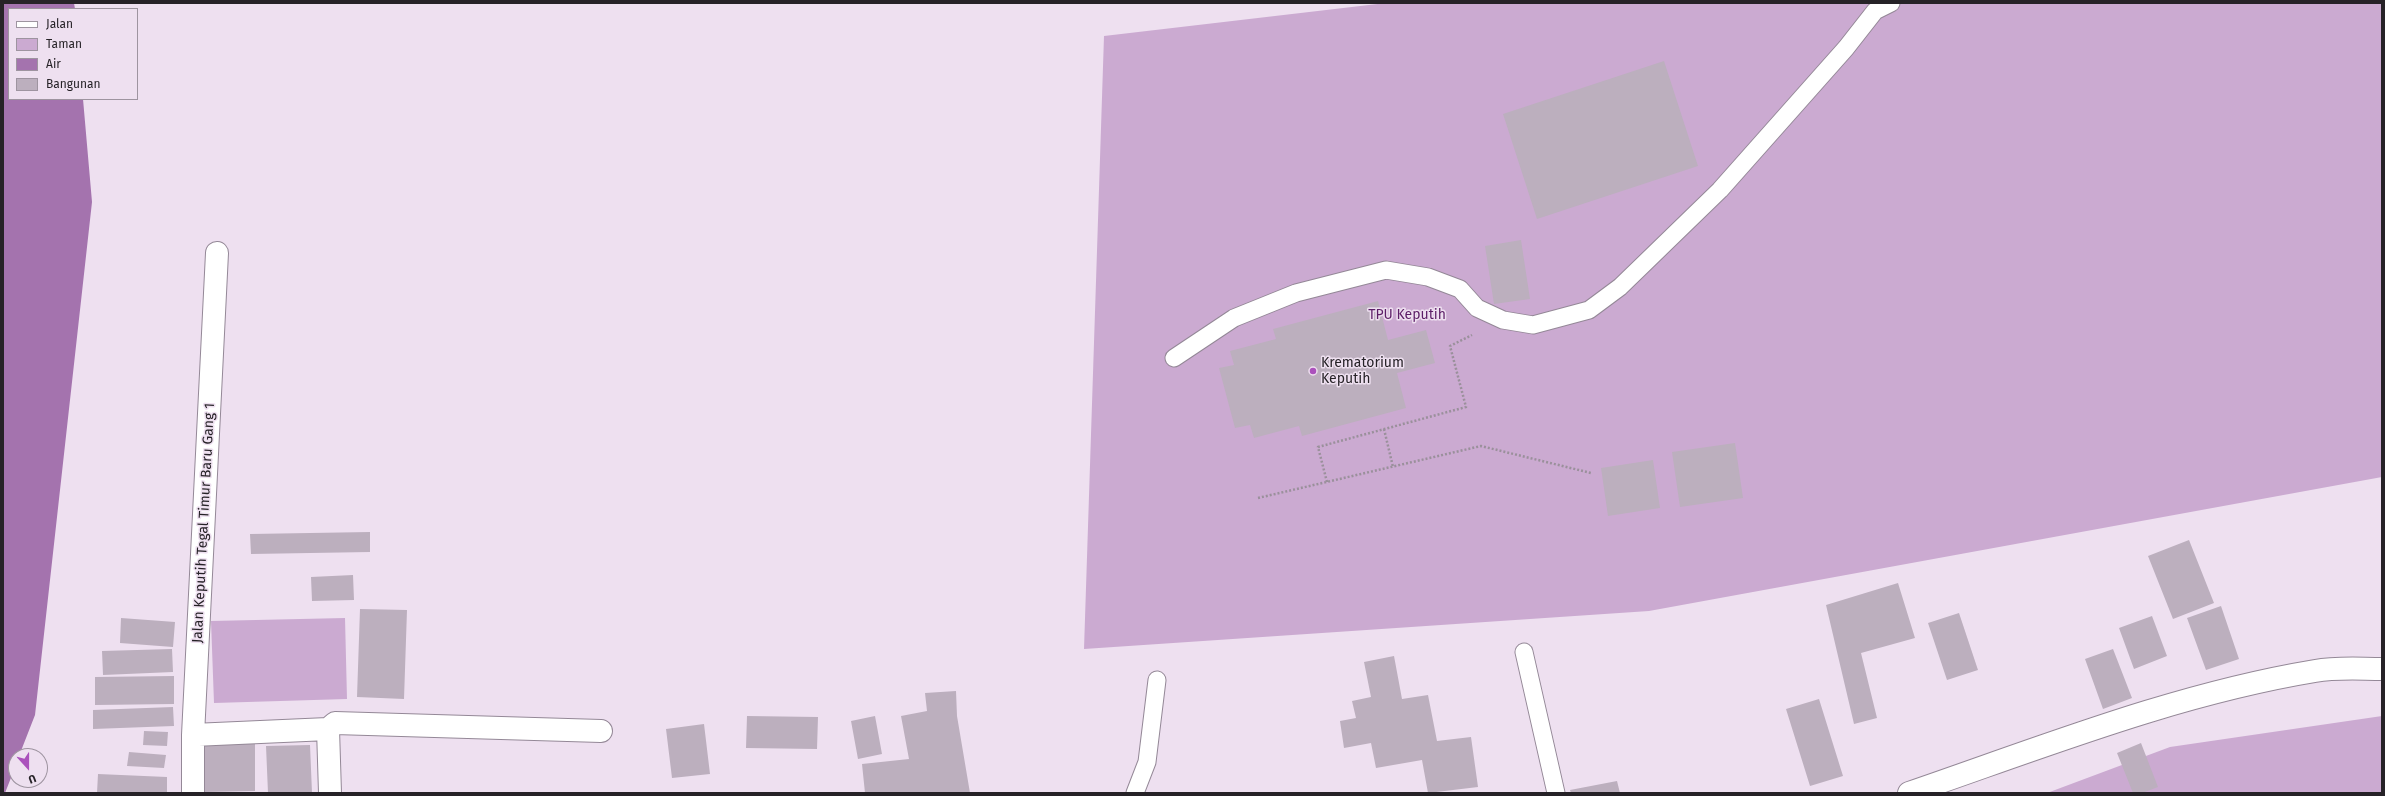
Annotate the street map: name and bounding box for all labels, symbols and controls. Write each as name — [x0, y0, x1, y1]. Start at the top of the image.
legend — [8, 8, 138, 100]
text: Jalan — [46, 17, 73, 31]
text: Taman — [46, 37, 82, 51]
text: Air — [46, 57, 61, 71]
text: Bangunan — [46, 77, 101, 91]
park label: TPU Keputih — [1368, 307, 1446, 323]
place label: Krematorium Keputih — [1321, 355, 1404, 388]
marker: Krematorium Keputih — [1308, 366, 1318, 376]
street label: Jalan Keputih Tegal Timur Baru Gang 1 — [189, 403, 219, 643]
north arrow — [8, 748, 48, 788]
text: U — [26, 771, 38, 786]

